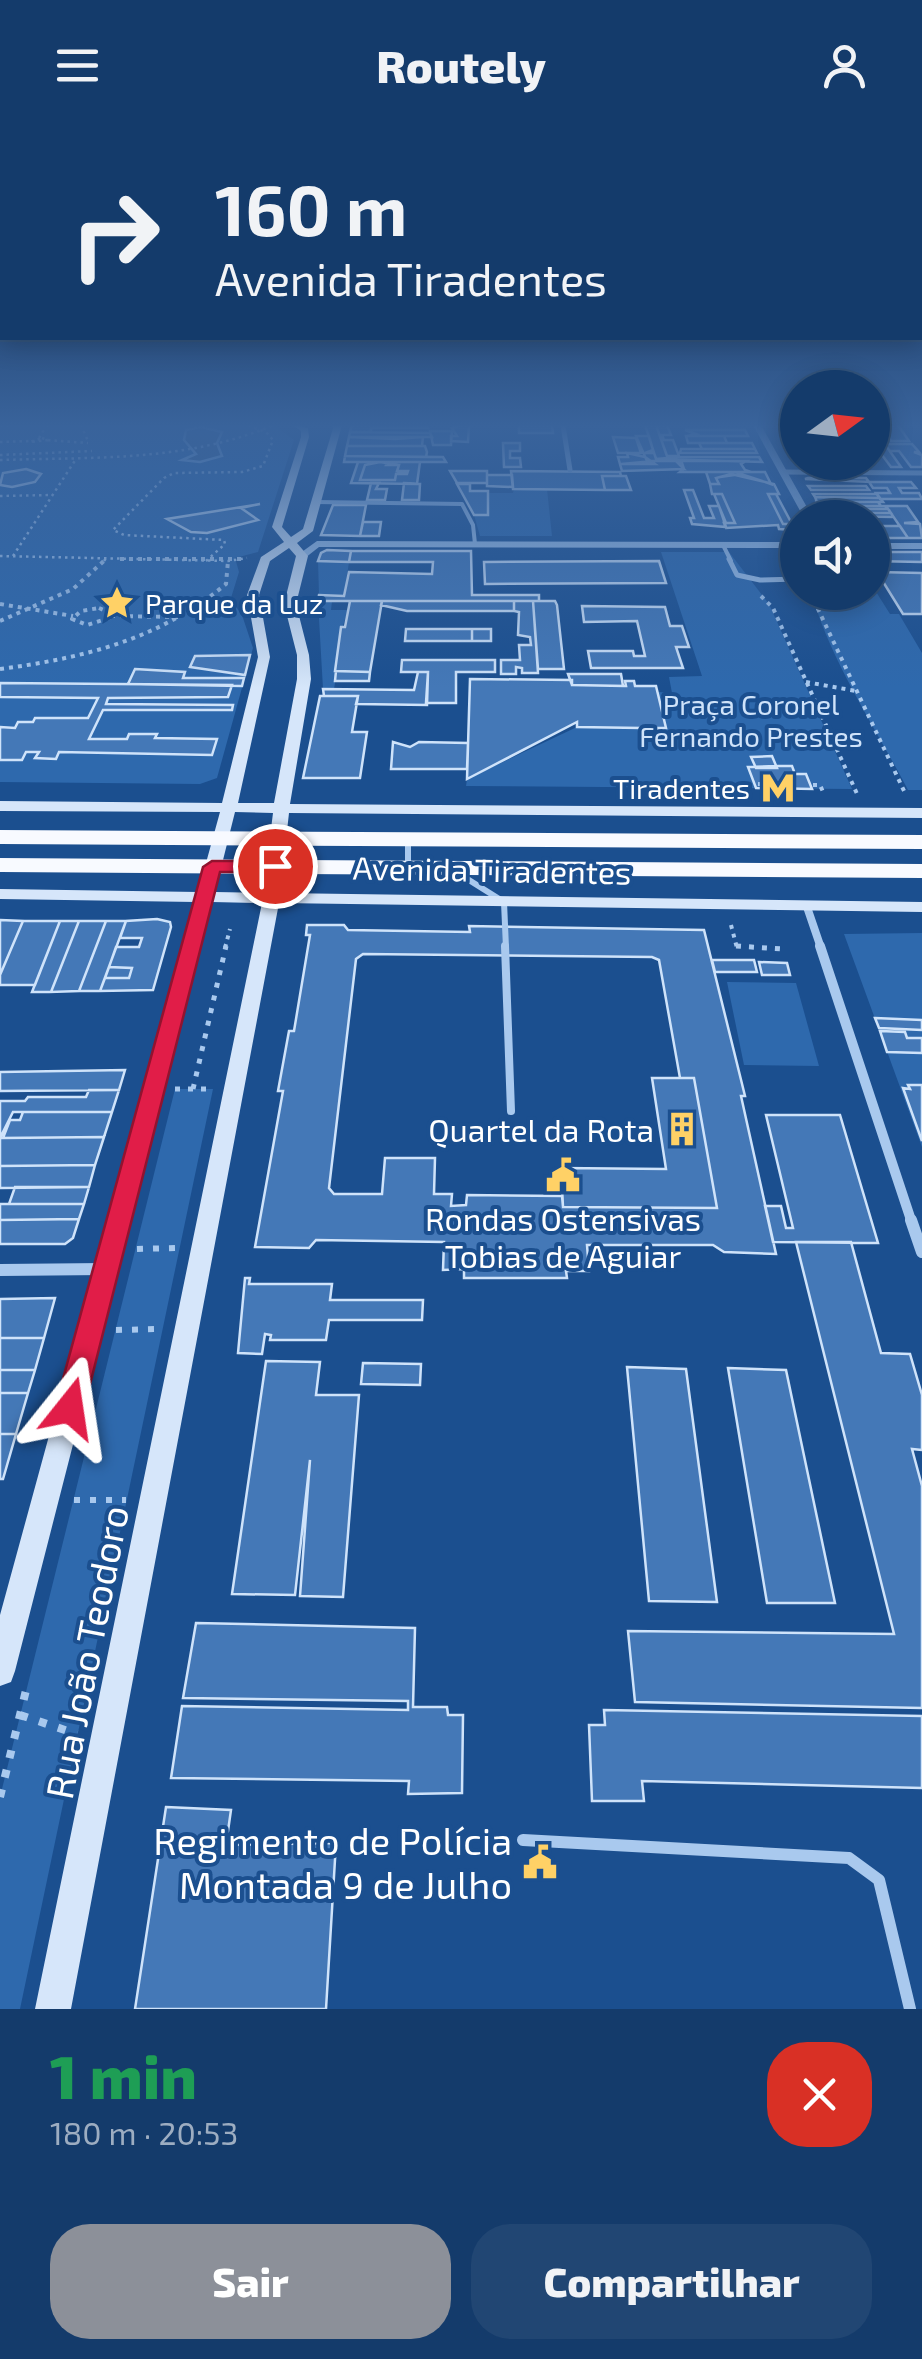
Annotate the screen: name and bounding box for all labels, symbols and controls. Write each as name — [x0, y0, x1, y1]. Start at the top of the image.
icon: menu — [50, 38, 105, 93]
text: Routely — [376, 38, 546, 92]
icon: person — [817, 38, 872, 93]
text: 160 m — [215, 166, 408, 250]
icon: right — [50, 170, 180, 300]
text: Avenida Tiradentes — [215, 251, 607, 305]
north arrow — [780, 370, 890, 480]
map controls — [780, 370, 890, 610]
button: sound — [780, 500, 890, 610]
place icon: Parque da Luz — [98, 584, 136, 622]
place label: Parque da Luz — [145, 586, 323, 620]
park label: Praça Coronel Fernando Prestes — [639, 687, 863, 753]
metro station icon: Tiradentes — [759, 769, 797, 807]
place label: Tiradentes — [613, 771, 750, 805]
pin — [233, 824, 318, 909]
icon: arrive — [248, 839, 303, 894]
street label: Avenida Tiradentes — [352, 848, 632, 890]
place label: Quartel da Rota — [428, 1110, 654, 1149]
building icon: Quartel da Rota — [663, 1110, 701, 1148]
public building icon: Rondas Ostensivas Tobias de Aguiar — [544, 1156, 582, 1194]
place label: Rondas Ostensivas Tobias de Aguiar — [425, 1199, 701, 1274]
position arrow — [18, 1356, 122, 1460]
street label: Rua João Teodoro — [35, 1501, 137, 1803]
place label: Regimento de Polícia Montada 9 de Julho — [153, 1817, 512, 1907]
public building icon: Regimento de Polícia Montada 9 de Julho — [521, 1843, 559, 1881]
text: 1 min — [50, 2039, 197, 2111]
button: close — [767, 2042, 872, 2147]
text: 180 m · 20:53 — [50, 2113, 238, 2151]
button: Sair — [50, 2224, 451, 2339]
button: Compartilhar — [471, 2224, 872, 2339]

